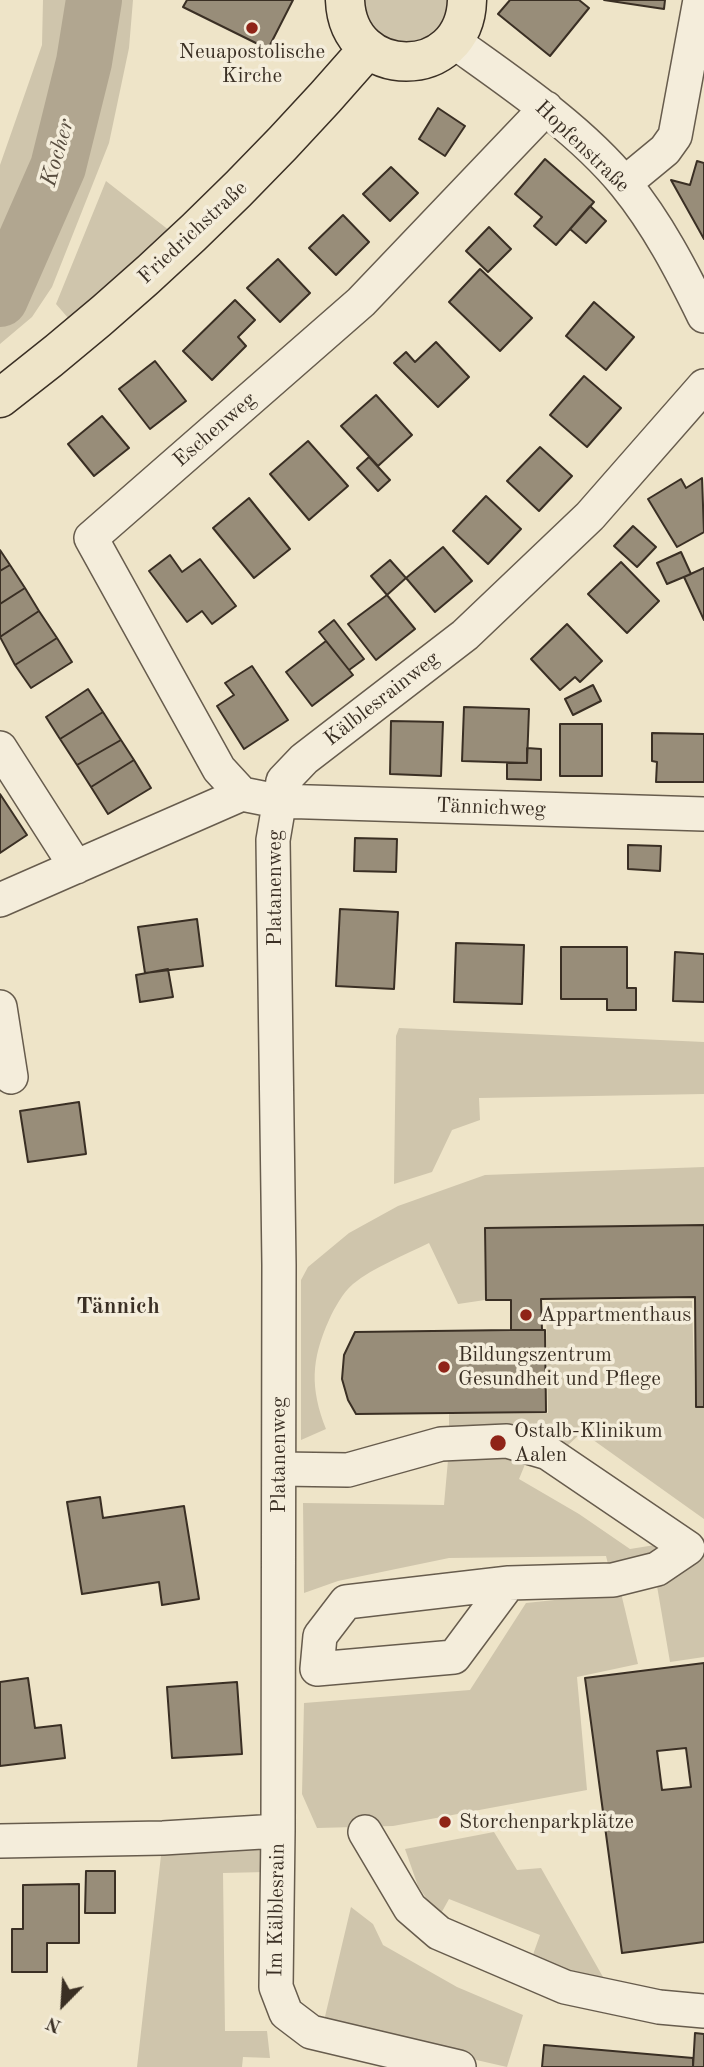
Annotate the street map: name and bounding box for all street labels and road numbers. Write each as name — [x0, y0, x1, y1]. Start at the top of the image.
street label: Hopfenstraße — [529, 96, 635, 198]
street label: Friedrichstraße — [133, 176, 253, 290]
street label: Eschenweg — [168, 387, 262, 473]
street label: Kälblesrainweg — [319, 646, 445, 752]
street label: Tännichweg — [436, 793, 546, 823]
street label: Platanenweg — [262, 830, 288, 946]
street label: Platanenweg — [266, 1397, 292, 1513]
street label: Im Kälblesrain — [263, 1843, 291, 1977]

